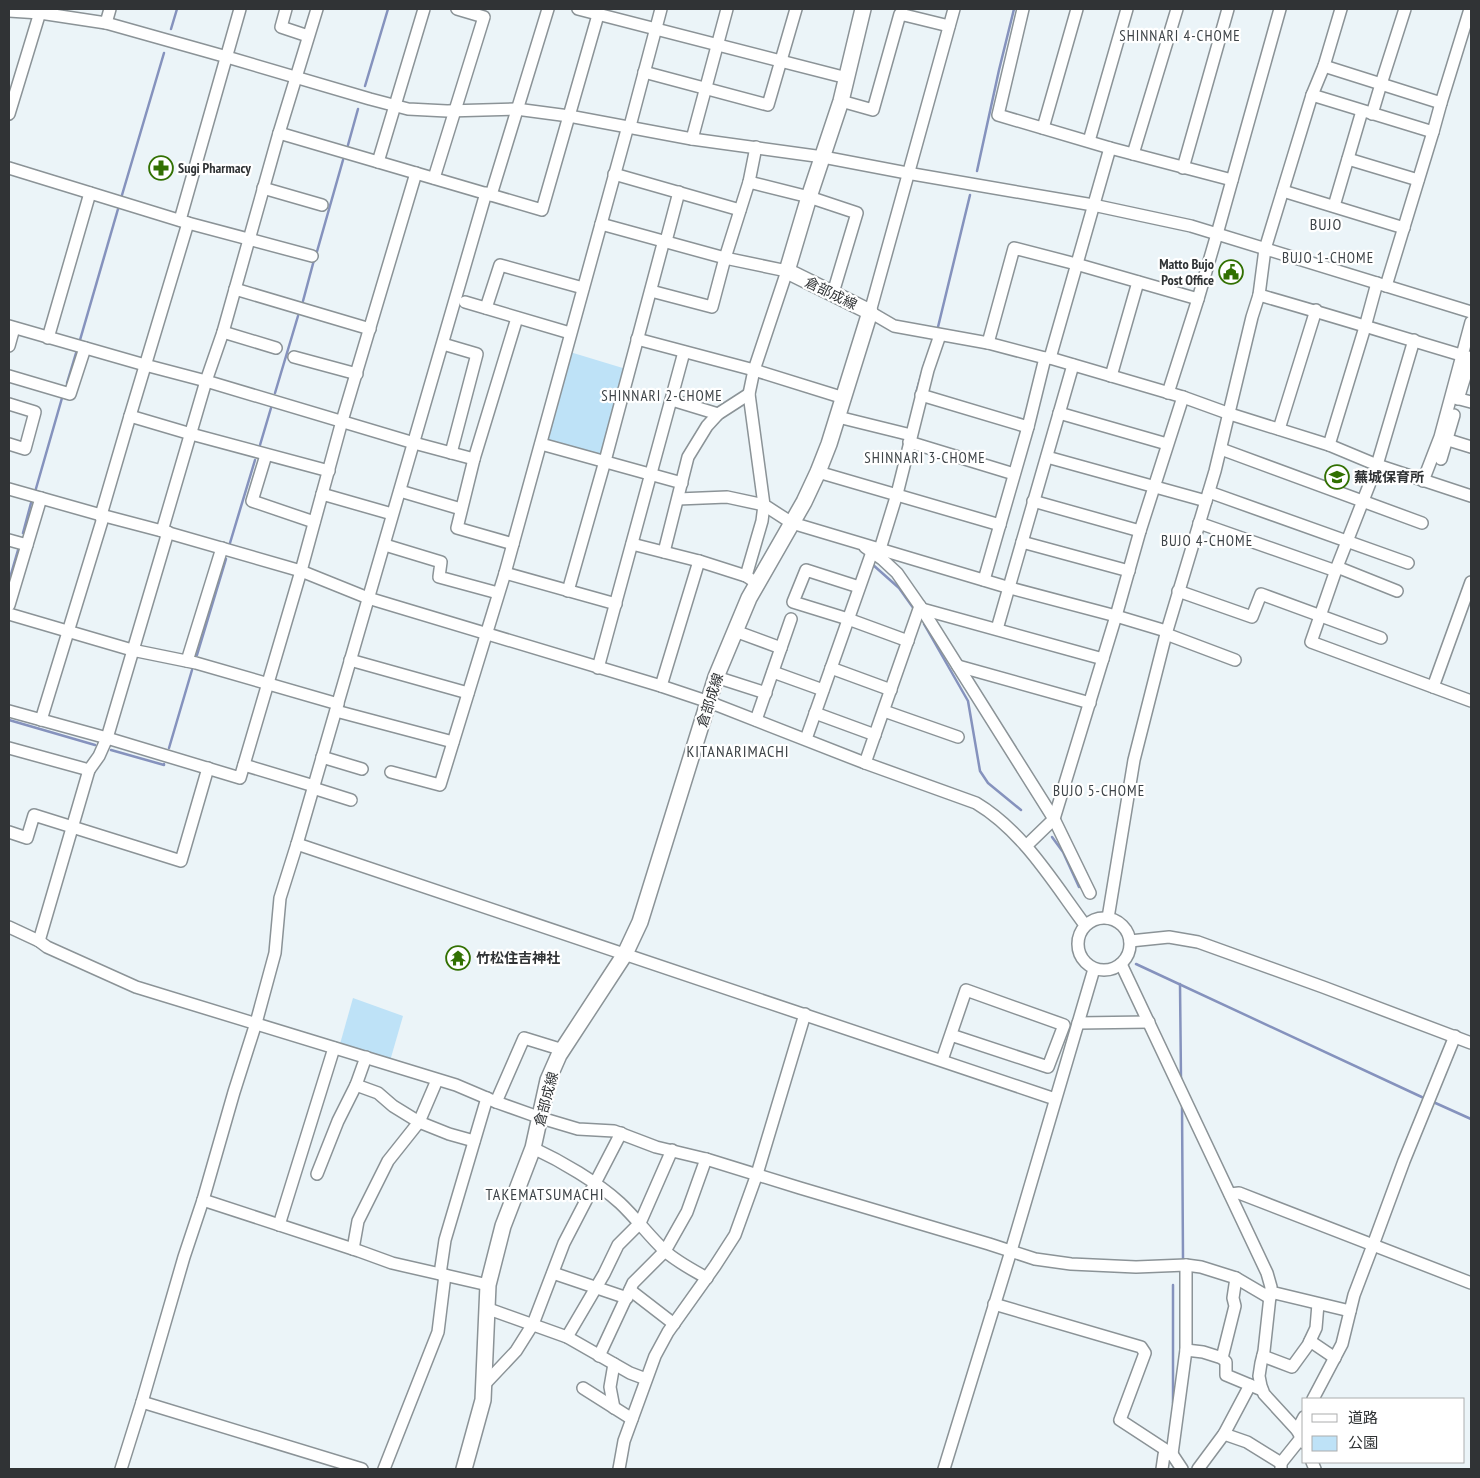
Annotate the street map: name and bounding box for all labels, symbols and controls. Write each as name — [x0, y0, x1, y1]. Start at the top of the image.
district label: SHINNARI 4-CHOME — [1119, 26, 1241, 45]
pharmacy icon: Sugi Pharmacy — [148, 155, 174, 181]
place label: Sugi Pharmacy — [178, 159, 251, 177]
district label: BUJO — [1310, 214, 1342, 234]
district label: BUJO 1-CHOME — [1282, 248, 1374, 267]
place label: Matto Bujo Post Office — [1159, 255, 1214, 289]
public building icon: Matto Bujo Post Office — [1218, 259, 1244, 285]
street label: 倉部成線 — [802, 273, 860, 313]
district label: SHINNARI 2-CHOME — [601, 386, 723, 405]
district label: SHINNARI 3-CHOME — [864, 448, 986, 467]
school or university icon: 蕪城保育所 — [1324, 464, 1350, 490]
place label: 蕪城保育所 — [1354, 468, 1424, 486]
district label: BUJO 4-CHOME — [1161, 531, 1253, 550]
street label: 倉部成線 — [693, 671, 727, 729]
district label: KITANARIMACHI — [686, 741, 790, 761]
district label: BUJO 5-CHOME — [1053, 781, 1145, 800]
temple icon: 竹松住吉神社 — [445, 945, 471, 971]
place label: 竹松住吉神社 — [476, 949, 560, 967]
street label: 倉部成線 — [530, 1070, 562, 1128]
district label: TAKEMATSUMACHI — [486, 1184, 604, 1204]
legend — [1302, 1398, 1465, 1463]
text: 道路 — [1348, 1408, 1378, 1427]
text: 公園 — [1348, 1433, 1378, 1452]

